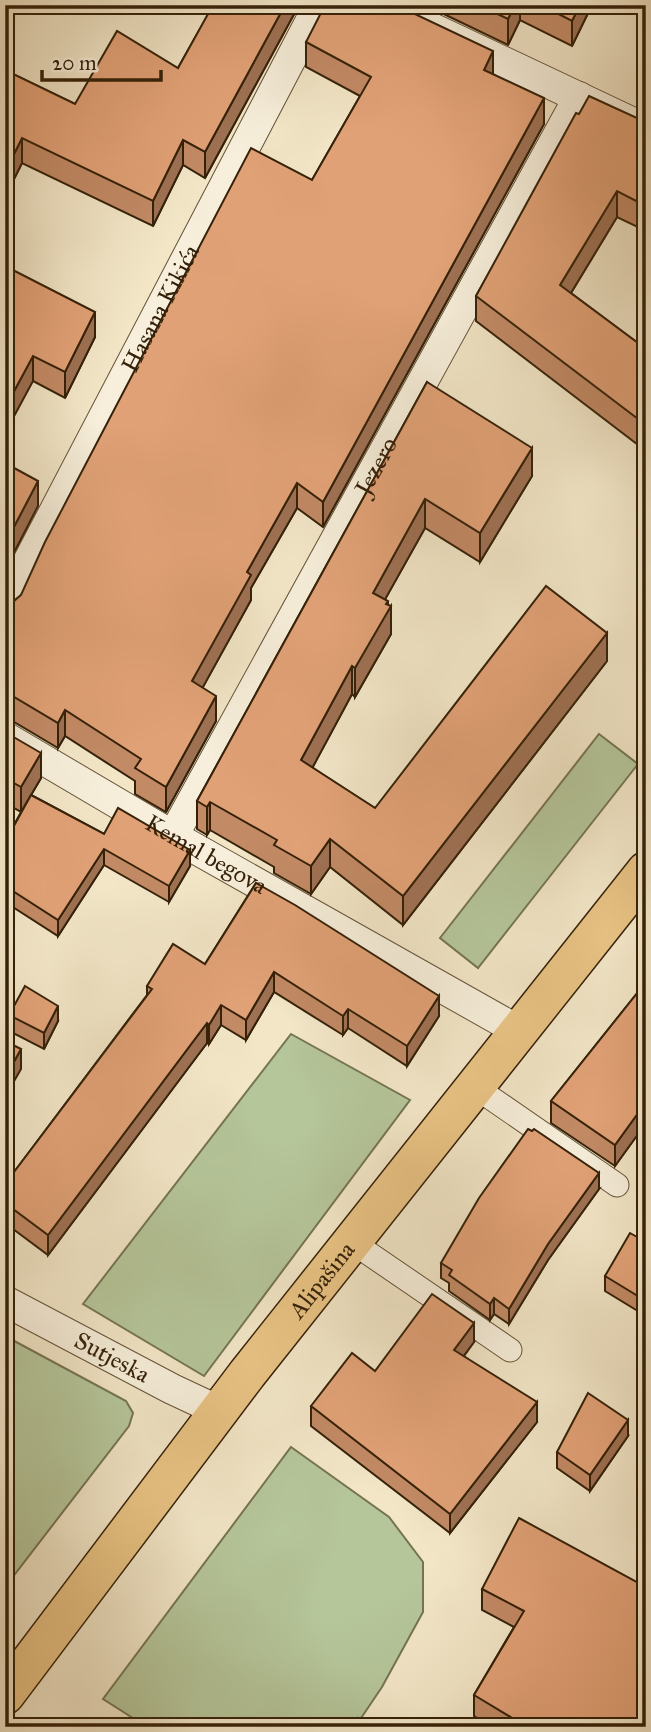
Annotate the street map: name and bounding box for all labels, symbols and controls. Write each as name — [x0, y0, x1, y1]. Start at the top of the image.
scale bar — [42, 38, 161, 82]
text: 20 m — [52, 50, 97, 76]
street label: Hasana Kikića — [115, 239, 206, 377]
street label: Jezero — [347, 432, 404, 503]
street label: Kemal begova — [140, 808, 273, 901]
street label: Alipašina — [281, 1235, 362, 1325]
street label: Sutjeska — [69, 1325, 156, 1390]

